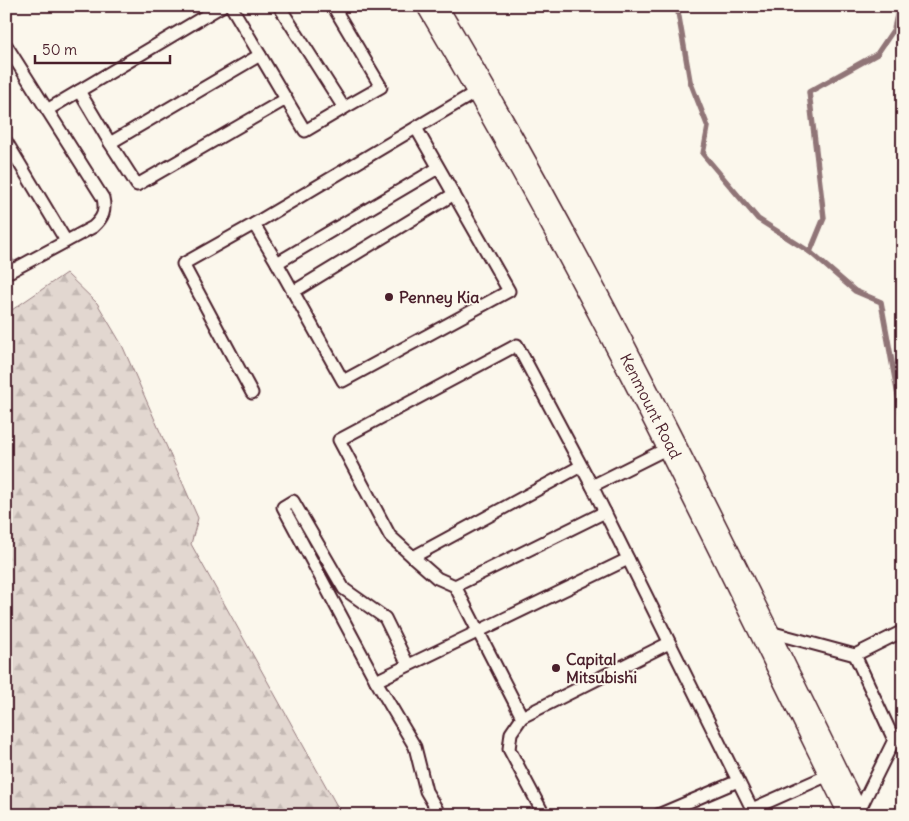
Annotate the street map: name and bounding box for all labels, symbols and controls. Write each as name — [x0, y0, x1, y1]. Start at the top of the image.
scale bar — [35, 32, 170, 64]
text: 50 m — [42, 40, 77, 59]
place label: Penney Kia — [399, 287, 479, 308]
marker: Penney Kia — [383, 291, 395, 303]
street label: Kenmount Road — [616, 350, 686, 462]
place label: Capital Mitsubishi — [566, 649, 637, 687]
marker: Capital Mitsubishi — [550, 662, 562, 674]

